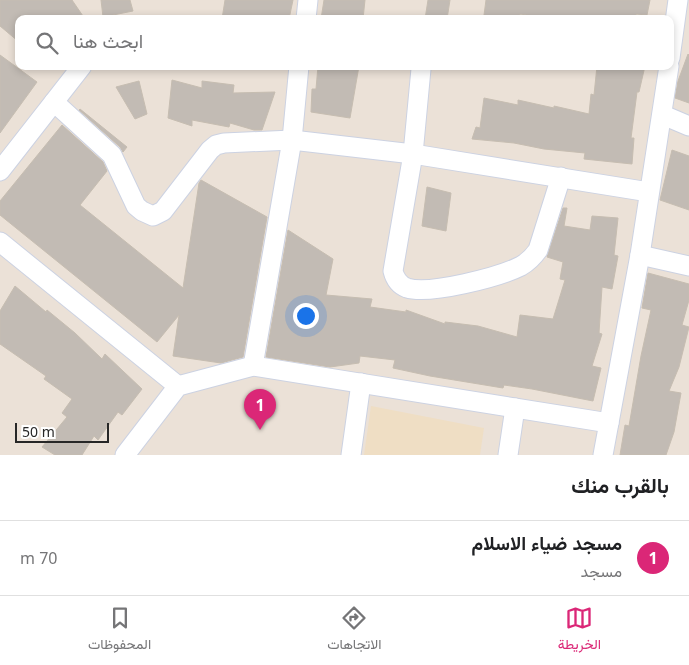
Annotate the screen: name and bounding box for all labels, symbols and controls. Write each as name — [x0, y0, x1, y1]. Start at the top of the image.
search box — [15, 15, 674, 70]
text: ابحث هنا — [73, 28, 143, 54]
icon: search — [33, 29, 61, 57]
your location — [293, 303, 319, 329]
pin: 1 — [244, 389, 276, 430]
scale bar — [15, 420, 109, 443]
text: 50 m — [22, 422, 55, 441]
text: بالقرب منك — [571, 471, 669, 499]
text: مسجد ضياء الاسلام — [471, 530, 622, 556]
text: 70 m — [20, 547, 57, 569]
text: 1 — [648, 547, 658, 569]
text: مسجد — [581, 560, 622, 582]
tab: المحفوظات — [88, 604, 151, 657]
tab: الاتجاهات — [327, 604, 382, 657]
tab: الخريطة — [558, 604, 601, 657]

